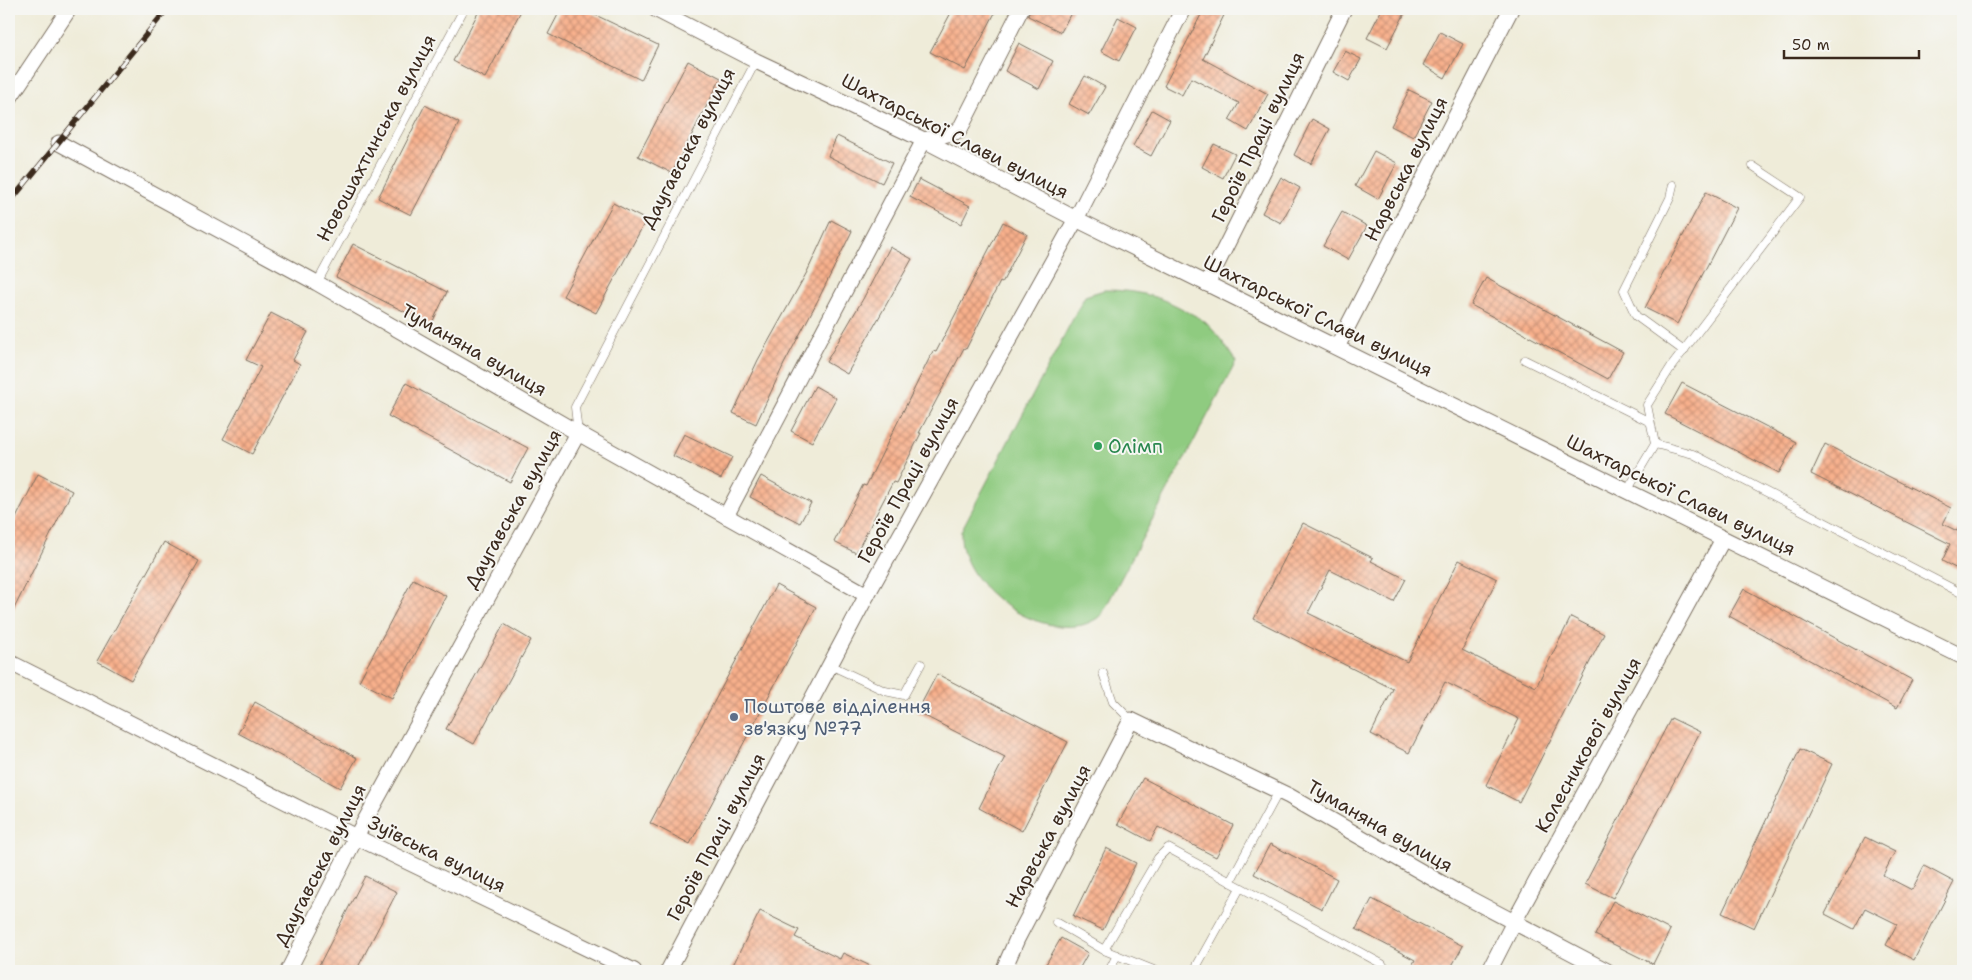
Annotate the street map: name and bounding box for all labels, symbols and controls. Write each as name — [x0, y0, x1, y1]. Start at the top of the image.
scale bar — [1784, 28, 1920, 60]
street label: Новошахтинська вулиця — [311, 30, 441, 246]
text: 50 m — [1792, 35, 1830, 55]
street label: Героїв Праці вулиця — [1206, 48, 1310, 226]
street label: Даугавська вулиця — [635, 63, 741, 233]
street label: Шахтарської Слави вулиця — [837, 68, 1073, 204]
street label: Нарвська вулиця — [1359, 92, 1453, 246]
street label: Шахтарської Слави вулиця — [1199, 250, 1437, 382]
street label: Туманяна вулиця — [397, 298, 551, 402]
street label: Героїв Праці вулиця — [852, 392, 964, 568]
street label: Даугавська вулиця — [459, 425, 567, 593]
street label: Шахтарської Слави вулиця — [1562, 429, 1800, 561]
place label: Олімп — [1108, 434, 1163, 459]
marker: Олімп — [1092, 440, 1104, 452]
street label: Колесникової вулиця — [1529, 653, 1647, 837]
place label: Поштове відділення зв'язку №77 — [744, 694, 931, 741]
marker: Поштове відділення зв'язку №77 — [728, 711, 740, 723]
street label: Героїв Праці вулиця — [661, 749, 771, 925]
street label: Нарвська вулиця — [1000, 760, 1096, 912]
street label: Туманяна вулиця — [1303, 774, 1457, 878]
street label: Даугавська вулиця — [268, 780, 372, 950]
street label: Зуївська вулиця — [364, 810, 510, 898]

